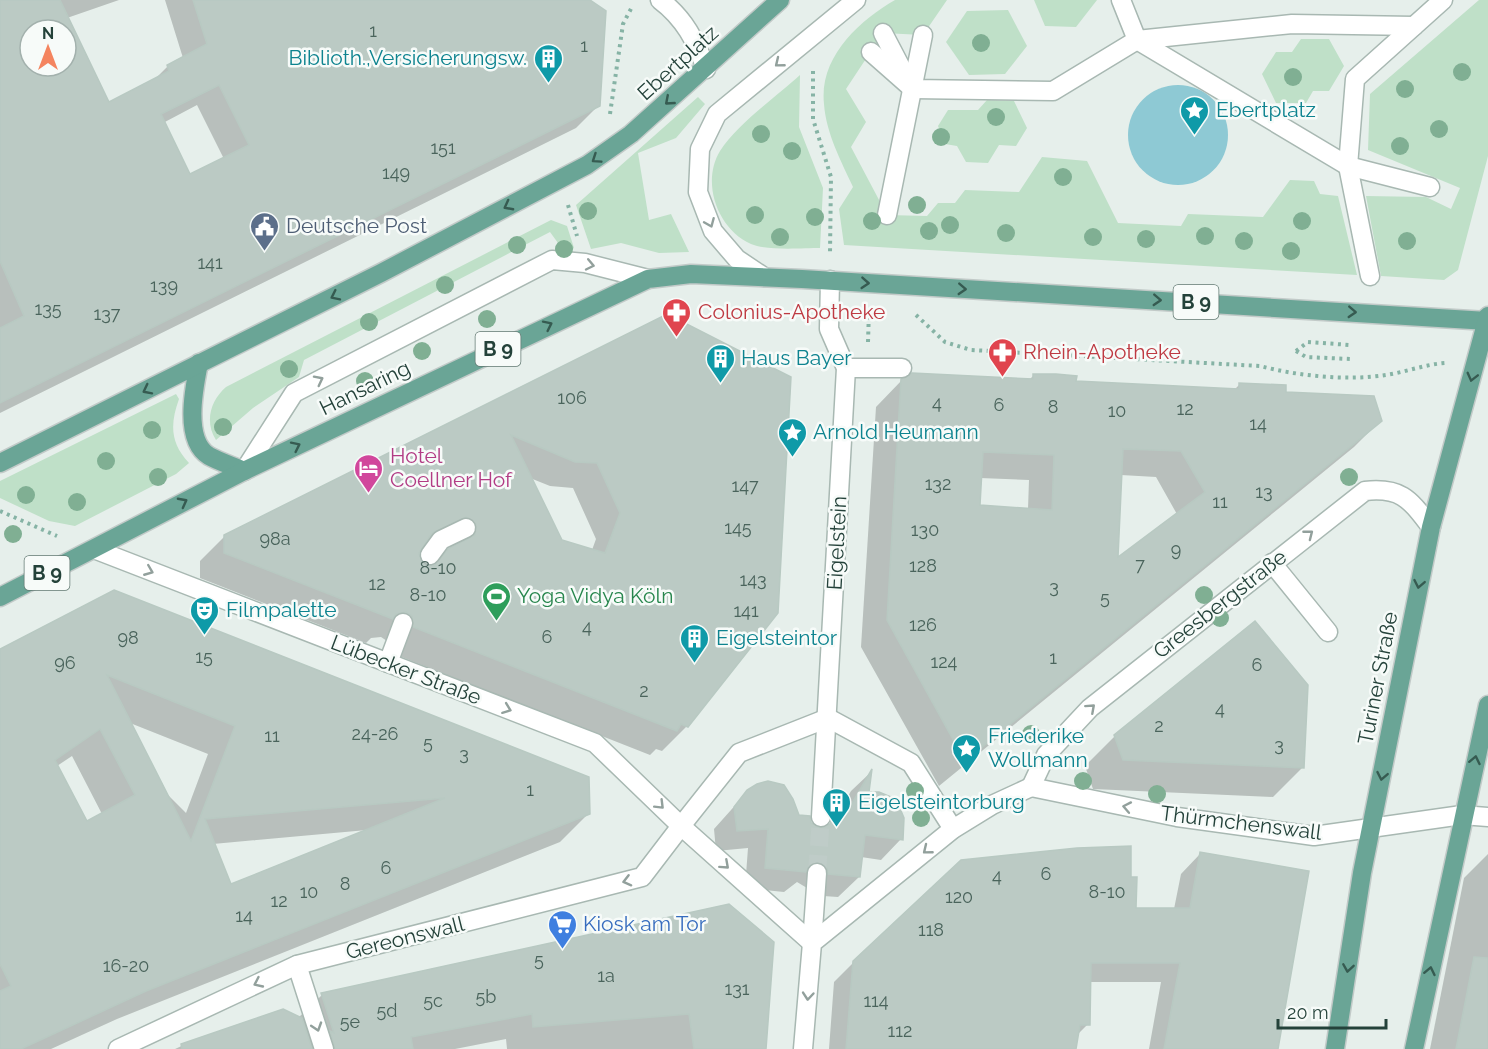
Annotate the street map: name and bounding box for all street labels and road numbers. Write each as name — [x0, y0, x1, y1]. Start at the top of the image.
street label: Ebertplatz — [632, 20, 723, 105]
road number: B 9 — [1174, 285, 1218, 319]
road number: B 9 — [476, 332, 520, 366]
street label: Hansaring — [315, 355, 414, 420]
street label: Eigelstein — [822, 495, 851, 591]
street label: Greesbergstraße — [1148, 544, 1291, 663]
road number: B 9 — [24, 556, 70, 590]
street label: Turiner Straße — [1352, 609, 1403, 746]
street label: Lübecker Straße — [328, 629, 485, 710]
street label: Thürmchenswall — [1159, 800, 1323, 845]
street label: Gereonswall — [343, 911, 467, 964]

